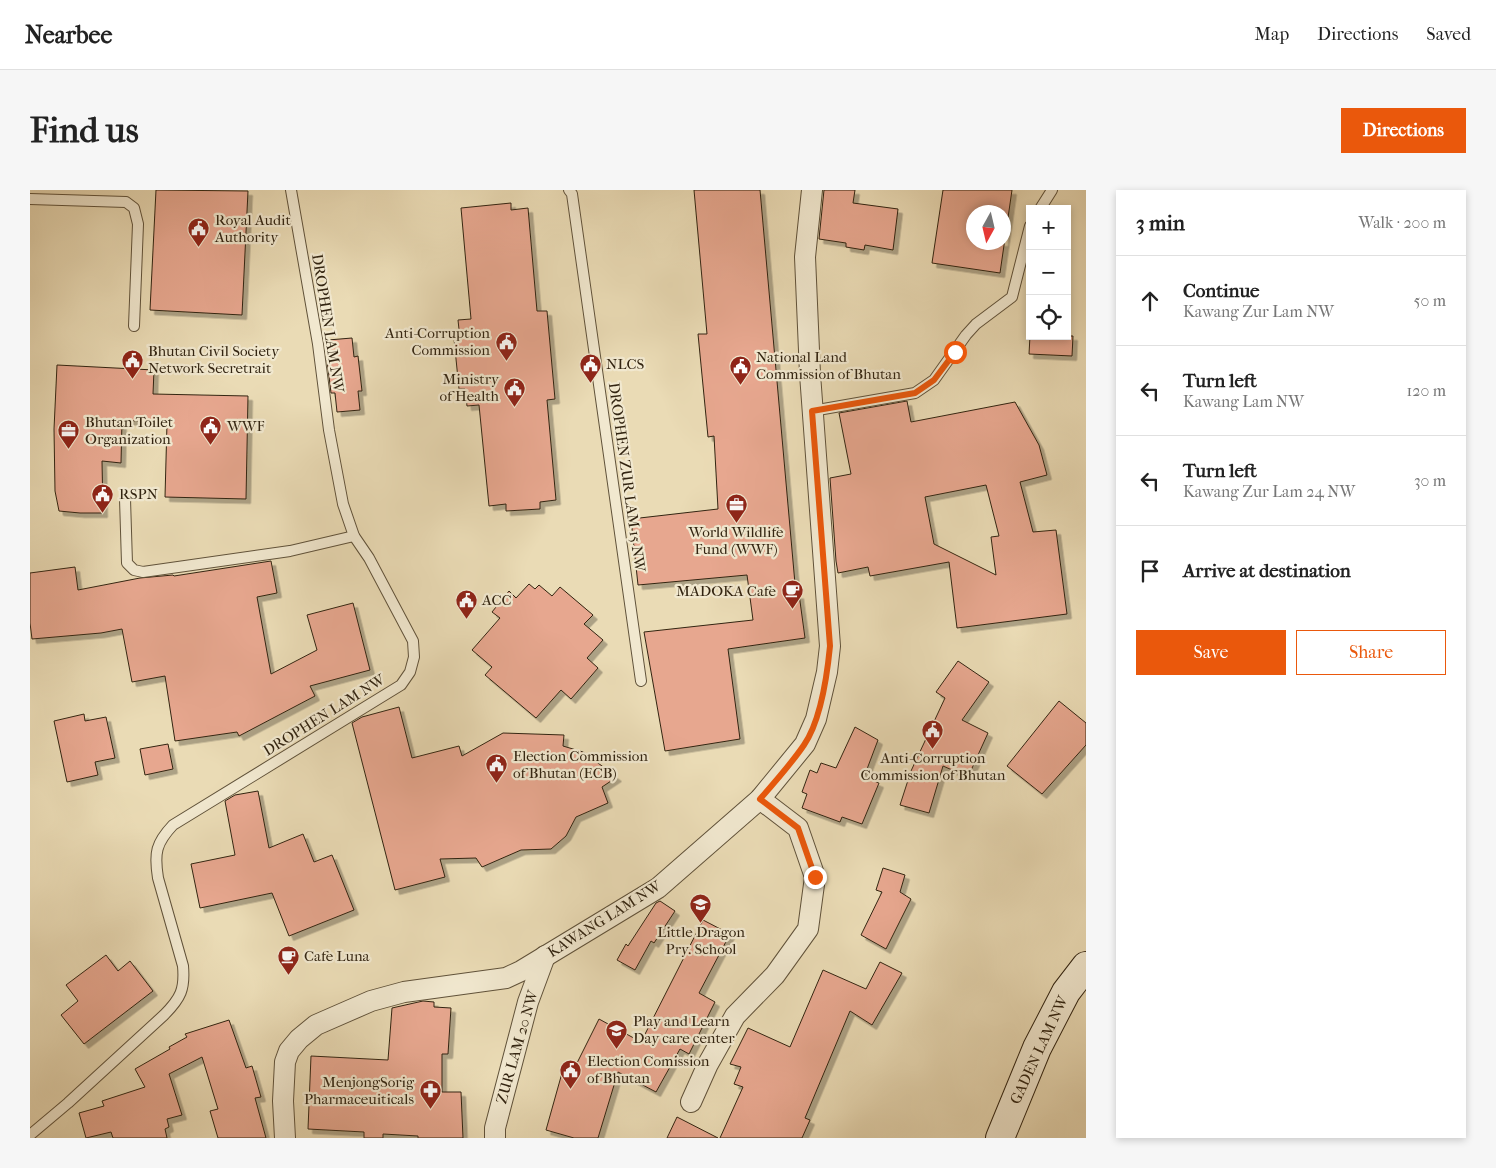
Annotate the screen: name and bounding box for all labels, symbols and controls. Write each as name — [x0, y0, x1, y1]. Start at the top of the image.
text: Nearbee — [25, 21, 112, 49]
text: Map — [1255, 24, 1289, 45]
text: Directions — [1317, 24, 1398, 45]
text: Saved — [1426, 24, 1471, 45]
button: Directions — [1341, 108, 1466, 153]
text: Find us — [30, 110, 139, 151]
north arrow — [966, 205, 1011, 250]
map controls — [1026, 205, 1071, 340]
button: + — [1026, 205, 1071, 250]
place label: Royal Audit Authority — [214, 211, 291, 246]
text: 3 min — [1136, 211, 1185, 235]
text: Walk · 200 m — [1359, 213, 1446, 232]
public building icon: Royal Audit Authority — [187, 217, 211, 248]
button: − — [1026, 250, 1071, 295]
street label: DROPHEN LAM NW — [308, 252, 348, 395]
text: Continue — [1183, 280, 1259, 302]
icon: ahead — [1136, 287, 1164, 315]
text: 50 m — [1414, 291, 1446, 310]
button: locate — [1026, 295, 1071, 340]
text: Kawang Zur Lam NW — [1183, 302, 1334, 321]
place label: Anti-Corruption Commission — [384, 324, 490, 359]
public building icon: Anti-Corruption Commission — [494, 330, 518, 361]
route start — [944, 341, 967, 364]
place label: Bhutan Civil Society Network Secretrait — [148, 342, 280, 377]
public building icon: Bhutan Civil Society Network Secretrait — [120, 348, 144, 379]
place label: National Land Commission of Bhutan — [756, 348, 901, 383]
public building icon: NLCS — [578, 352, 602, 383]
public building icon: National Land Commission of Bhutan — [728, 354, 752, 385]
place label: NLCS — [606, 355, 645, 373]
place label: Ministry of Health — [439, 370, 500, 405]
text: Turn left — [1183, 370, 1257, 392]
public building icon: Ministry of Health — [503, 376, 527, 407]
icon: left — [1136, 377, 1164, 405]
street label: DROPHEN ZUR LAM 15 NW — [605, 381, 649, 574]
text: 120 m — [1407, 381, 1446, 400]
text: Kawang Lam NW — [1183, 392, 1304, 411]
place label: Bhutan Toilet Organization — [85, 413, 174, 448]
public building icon: WWF — [199, 414, 223, 445]
place label: WWF — [226, 417, 264, 435]
office icon: Bhutan Toilet Organization — [57, 419, 81, 450]
text: Turn left — [1183, 460, 1257, 482]
icon: left — [1136, 467, 1164, 495]
text: 30 m — [1414, 471, 1446, 490]
public building icon: RSPN — [91, 482, 115, 513]
text: Kawang Zur Lam 24 NW — [1183, 482, 1355, 501]
place label: RSPN — [119, 485, 159, 503]
office icon: World Wildlife Fund (WWF) — [724, 492, 748, 523]
place label: World Wildlife Fund (WWF) — [688, 523, 784, 558]
icon: arrive — [1136, 557, 1164, 585]
text: Arrive at destination — [1183, 560, 1351, 582]
cafe icon: MADOKA Cafe — [780, 579, 804, 610]
place label: MADOKA Cafe — [676, 582, 777, 600]
public building icon: ACC — [454, 588, 478, 619]
place label: ACC — [481, 591, 512, 609]
button: Save — [1136, 630, 1286, 675]
button: Share — [1296, 630, 1446, 675]
street label: DROPHEN LAM NW — [260, 670, 389, 760]
public building icon: Anti-Corruption Commission of Bhutan — [921, 718, 945, 749]
place label: Election Commission of Bhutan (ECB) — [513, 747, 648, 782]
place label: Anti-Corruption Commission of Bhutan — [861, 749, 1006, 784]
public building icon: Election Commission of Bhutan (ECB) — [485, 753, 509, 784]
route end — [804, 866, 827, 889]
street label: KAWANG LAM NW — [544, 876, 665, 961]
school or university icon: Little Dragon Pry. School — [689, 892, 713, 923]
place label: Little Dragon Pry. School — [657, 923, 745, 958]
cafe icon: Cafe Luna — [276, 944, 300, 975]
place label: Cafe Luna — [304, 947, 371, 965]
street label: ZUR LAM 20 NW — [492, 987, 542, 1106]
street label: GADEN LAM NW — [1006, 992, 1073, 1107]
place label: Play and Learn Day care center — [633, 1012, 735, 1047]
school or university icon: Play and Learn Day care center — [605, 1018, 629, 1049]
place label: Election Comission of Bhutan — [587, 1052, 710, 1087]
public building icon: Election Comission of Bhutan — [559, 1058, 583, 1089]
place label: MenjongSorig Pharmaceuiticals — [304, 1073, 415, 1108]
pharmacy icon: MenjongSorig Pharmaceuiticals — [418, 1079, 442, 1110]

